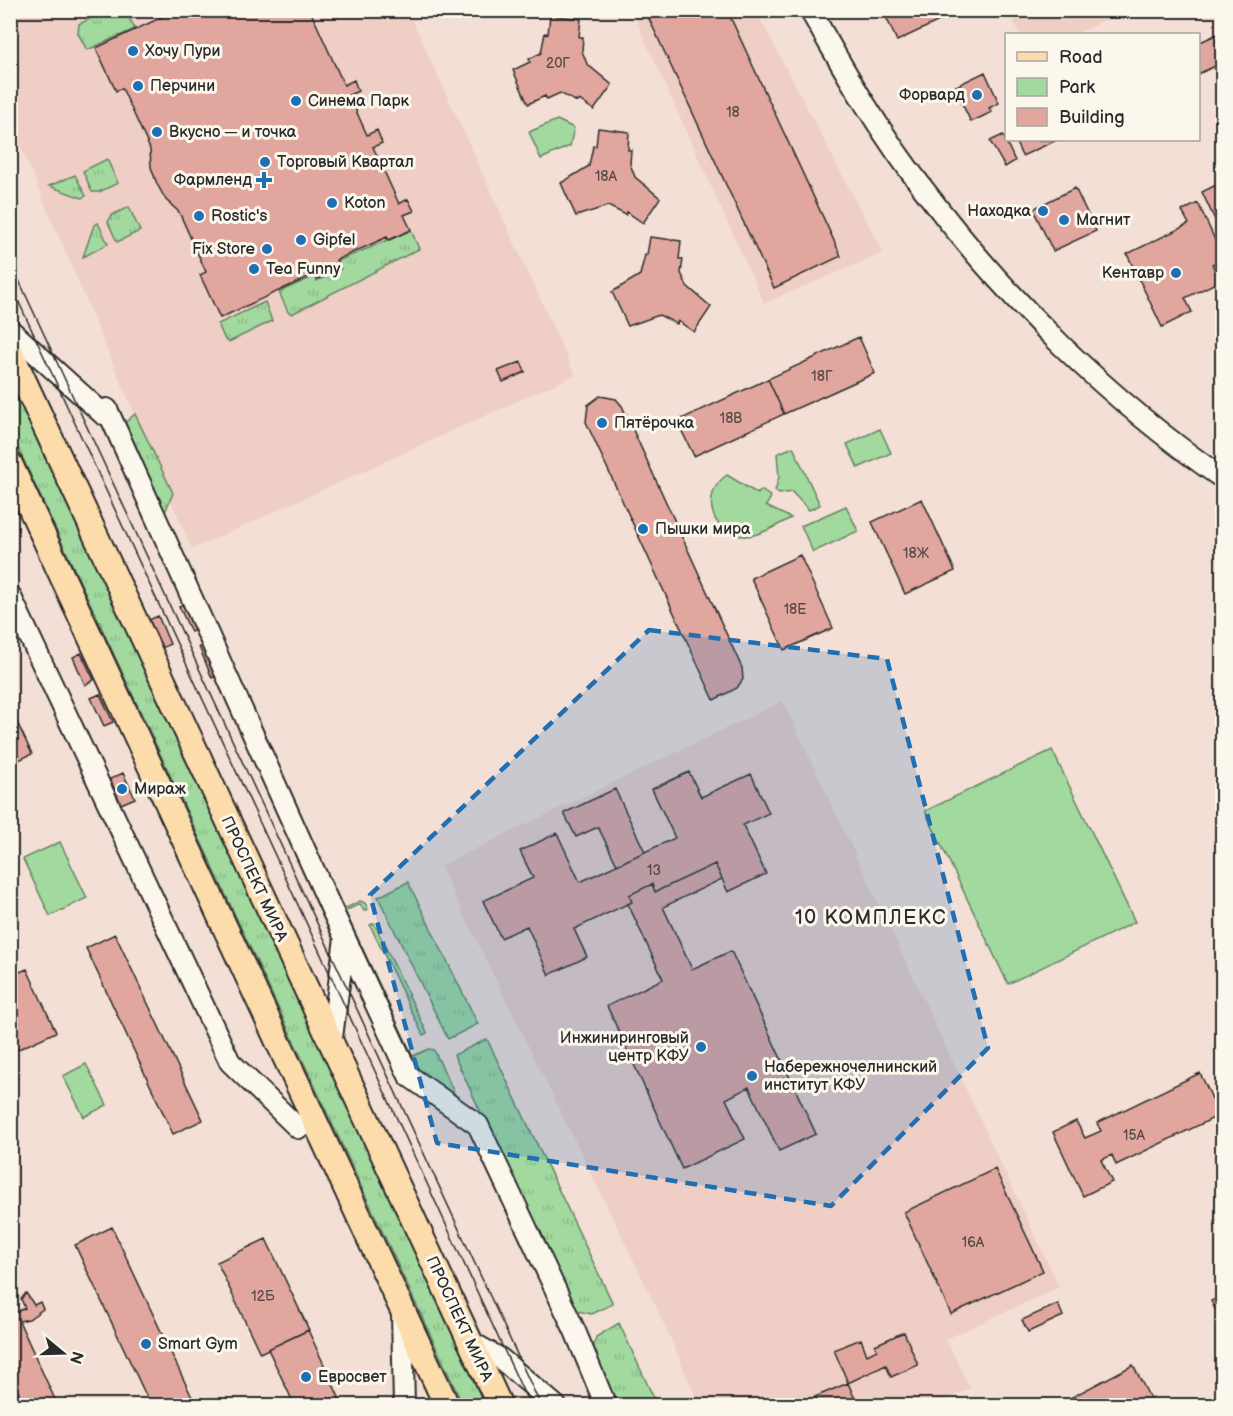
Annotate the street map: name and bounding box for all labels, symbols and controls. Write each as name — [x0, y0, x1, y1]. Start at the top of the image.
legend — [1005, 33, 1200, 141]
place label: Хочу Пури — [145, 42, 220, 61]
marker: Хочу Пури — [126, 44, 140, 58]
text: Road — [1059, 47, 1103, 68]
house number: 20Г — [546, 55, 570, 72]
place label: Перчини — [150, 77, 215, 96]
text: Park — [1059, 77, 1095, 98]
marker: Перчини — [131, 79, 145, 93]
place label: Форвард — [899, 86, 965, 105]
marker: Форвард — [970, 88, 984, 102]
place label: Синема Парк — [308, 92, 410, 111]
marker: Синема Парк — [289, 94, 303, 108]
house number: 18 — [726, 104, 740, 121]
text: Building — [1059, 107, 1125, 128]
place label: Вкусно — и точка — [169, 123, 297, 142]
marker: Вкусно — и точка — [150, 125, 164, 139]
place label: Торговый Квартал — [277, 153, 414, 172]
marker: Торговый Квартал — [258, 155, 272, 169]
house number: 18А — [595, 168, 618, 185]
place label: Фармленд — [174, 171, 252, 190]
marker: Фармленд — [257, 173, 271, 187]
place label: Koton — [344, 194, 386, 213]
marker: Koton — [325, 196, 339, 210]
place label: Находка — [967, 202, 1032, 221]
marker: Находка — [1036, 204, 1050, 218]
place label: Rostiс's — [211, 207, 267, 226]
marker: Rostiс's — [192, 209, 206, 223]
place label: Магнит — [1076, 211, 1131, 230]
marker: Магнит — [1057, 213, 1071, 227]
place label: Gipfel — [313, 231, 355, 250]
marker: Gipfel — [294, 233, 308, 247]
place label: Fix Store — [192, 240, 256, 259]
marker: Fix Store — [260, 242, 274, 256]
place label: Tea Funny — [266, 260, 341, 279]
marker: Tea Funny — [247, 262, 261, 276]
place label: Кентавр — [1102, 264, 1164, 283]
marker: Кентавр — [1169, 266, 1183, 280]
house number: 18Г — [811, 368, 833, 385]
house number: 18В — [720, 410, 742, 427]
place label: Пятёрочка — [614, 414, 695, 433]
marker: Пятёрочка — [595, 416, 609, 430]
place label: Пышки мира — [655, 520, 751, 539]
marker: Пышки мира — [636, 522, 650, 536]
house number: 18Ж — [903, 545, 930, 562]
house number: 18Е — [784, 601, 806, 618]
place label: Мираж — [134, 780, 187, 799]
marker: Мираж — [115, 782, 129, 796]
street label: ПРОСПЕКТ МИРА — [217, 813, 291, 945]
house number: 13 — [647, 862, 661, 879]
district label: 10 КОМПЛЕКС — [795, 906, 947, 930]
place label: Инжиниринговый центр КФУ — [560, 1029, 689, 1066]
marker: Инжиниринговый центр КФУ — [694, 1040, 708, 1054]
place label: Набережночелнинский институт КФУ — [764, 1058, 937, 1095]
marker: Набережночелнинский институт КФУ — [745, 1069, 759, 1083]
house number: 15А — [1123, 1127, 1145, 1144]
house number: 16А — [962, 1234, 985, 1251]
street label: ПРОСПЕКТ МИРА — [422, 1253, 496, 1385]
house number: 12Б — [251, 1288, 275, 1305]
north arrow — [33, 1323, 93, 1383]
place label: Smart Gym — [158, 1335, 238, 1354]
marker: Smart Gym — [139, 1337, 153, 1351]
text: N — [65, 1349, 87, 1366]
place label: Евросвет — [318, 1368, 387, 1387]
marker: Евросвет — [299, 1370, 313, 1384]

